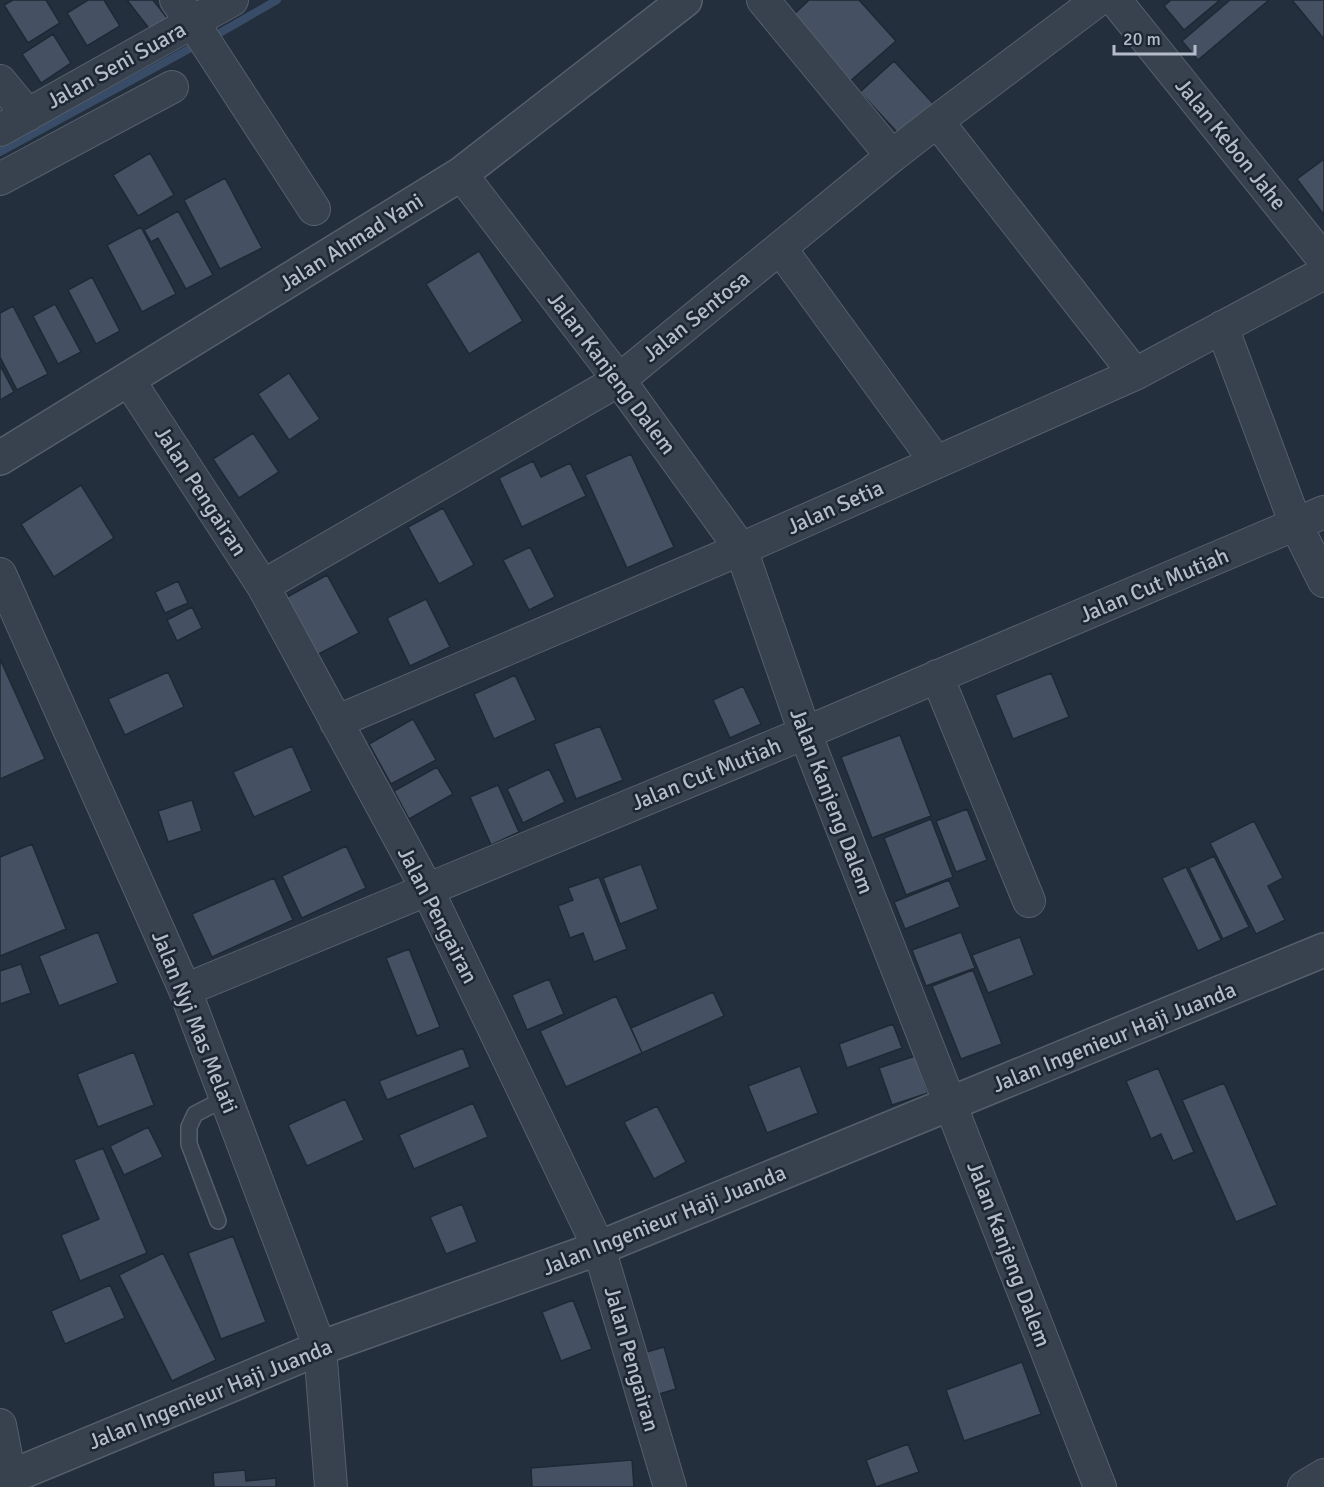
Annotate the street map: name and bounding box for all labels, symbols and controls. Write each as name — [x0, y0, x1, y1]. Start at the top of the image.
street label: Jalan Seni Suara — [41, 16, 191, 114]
scale bar — [1114, 18, 1195, 56]
text: 20 m — [1123, 28, 1161, 50]
street label: Jalan Kebon Jahe — [1170, 73, 1292, 215]
street label: Jalan Ahmad Yani — [274, 187, 428, 297]
street label: Jalan Sentosa — [637, 265, 755, 367]
street label: Jalan Kanjeng Dalem — [542, 286, 682, 460]
street label: Jalan Pengairan — [149, 421, 253, 561]
street label: Jalan Setia — [782, 474, 888, 540]
street label: Jalan Cut Mutiah — [1075, 541, 1233, 629]
street label: Jalan Kanjeng Dalem — [784, 704, 880, 898]
street label: Jalan Cut Mutiah — [627, 732, 785, 816]
street label: Jalan Pengairan — [392, 842, 484, 988]
street label: Jalan Nyi Mas Melati — [146, 927, 244, 1117]
street label: Jalan Ingenieur Haji Juanda — [988, 976, 1240, 1098]
street label: Jalan Kanjeng Dalem — [961, 1157, 1057, 1351]
street label: Jalan Ingenieur Haji Juanda — [538, 1159, 790, 1281]
street label: Jalan Pengairan — [598, 1283, 666, 1435]
street label: Jalan Ingenieur Haji Juanda — [84, 1333, 336, 1455]

